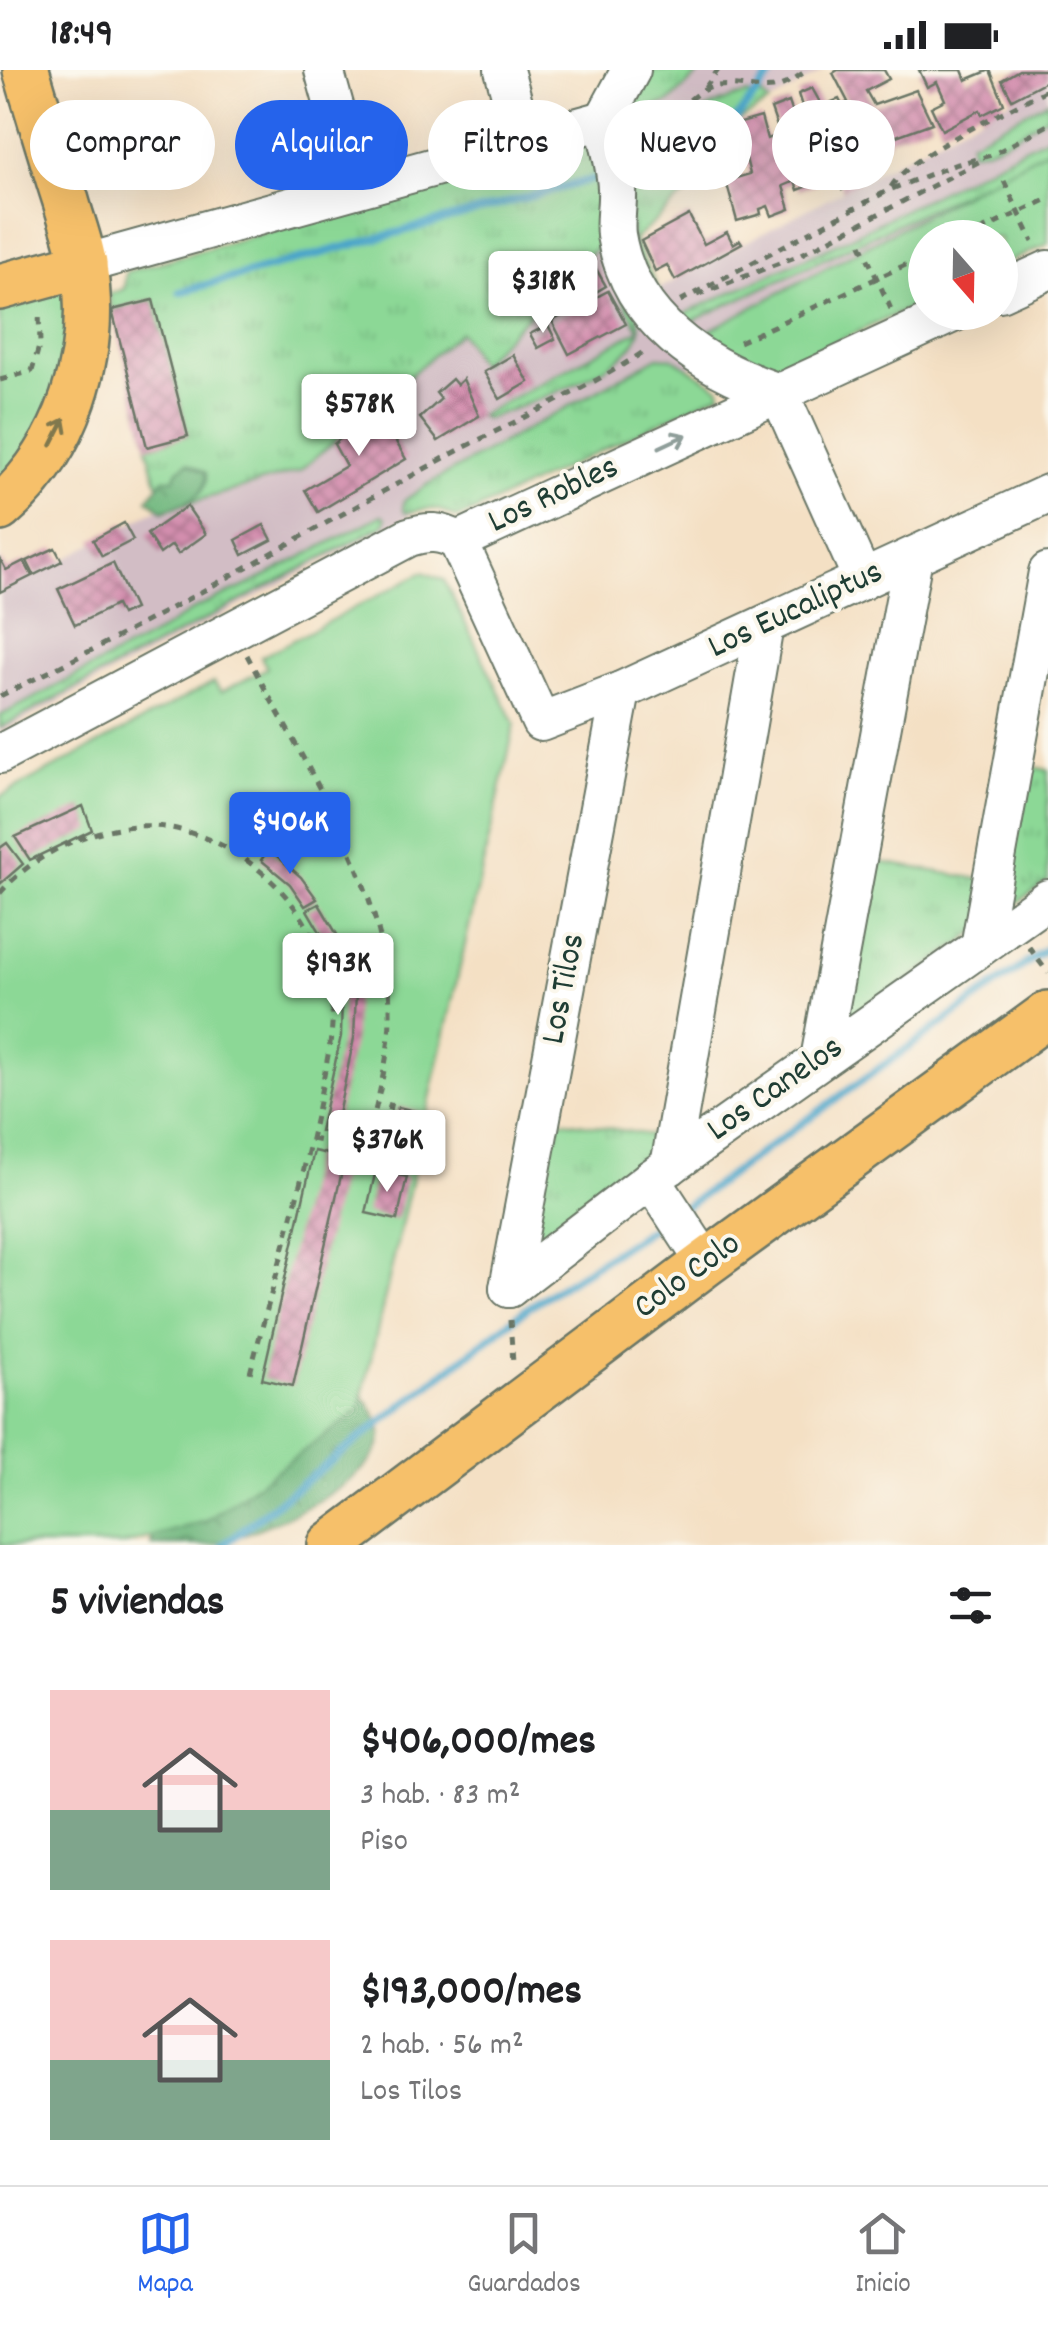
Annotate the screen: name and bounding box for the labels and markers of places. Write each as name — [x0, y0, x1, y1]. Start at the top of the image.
pin: $318K — [473, 251, 613, 336]
pin: $578K — [289, 374, 429, 459]
pin: $406K — [220, 792, 360, 877]
pin: $193K — [268, 933, 408, 1018]
pin: $376K — [317, 1110, 457, 1195]

